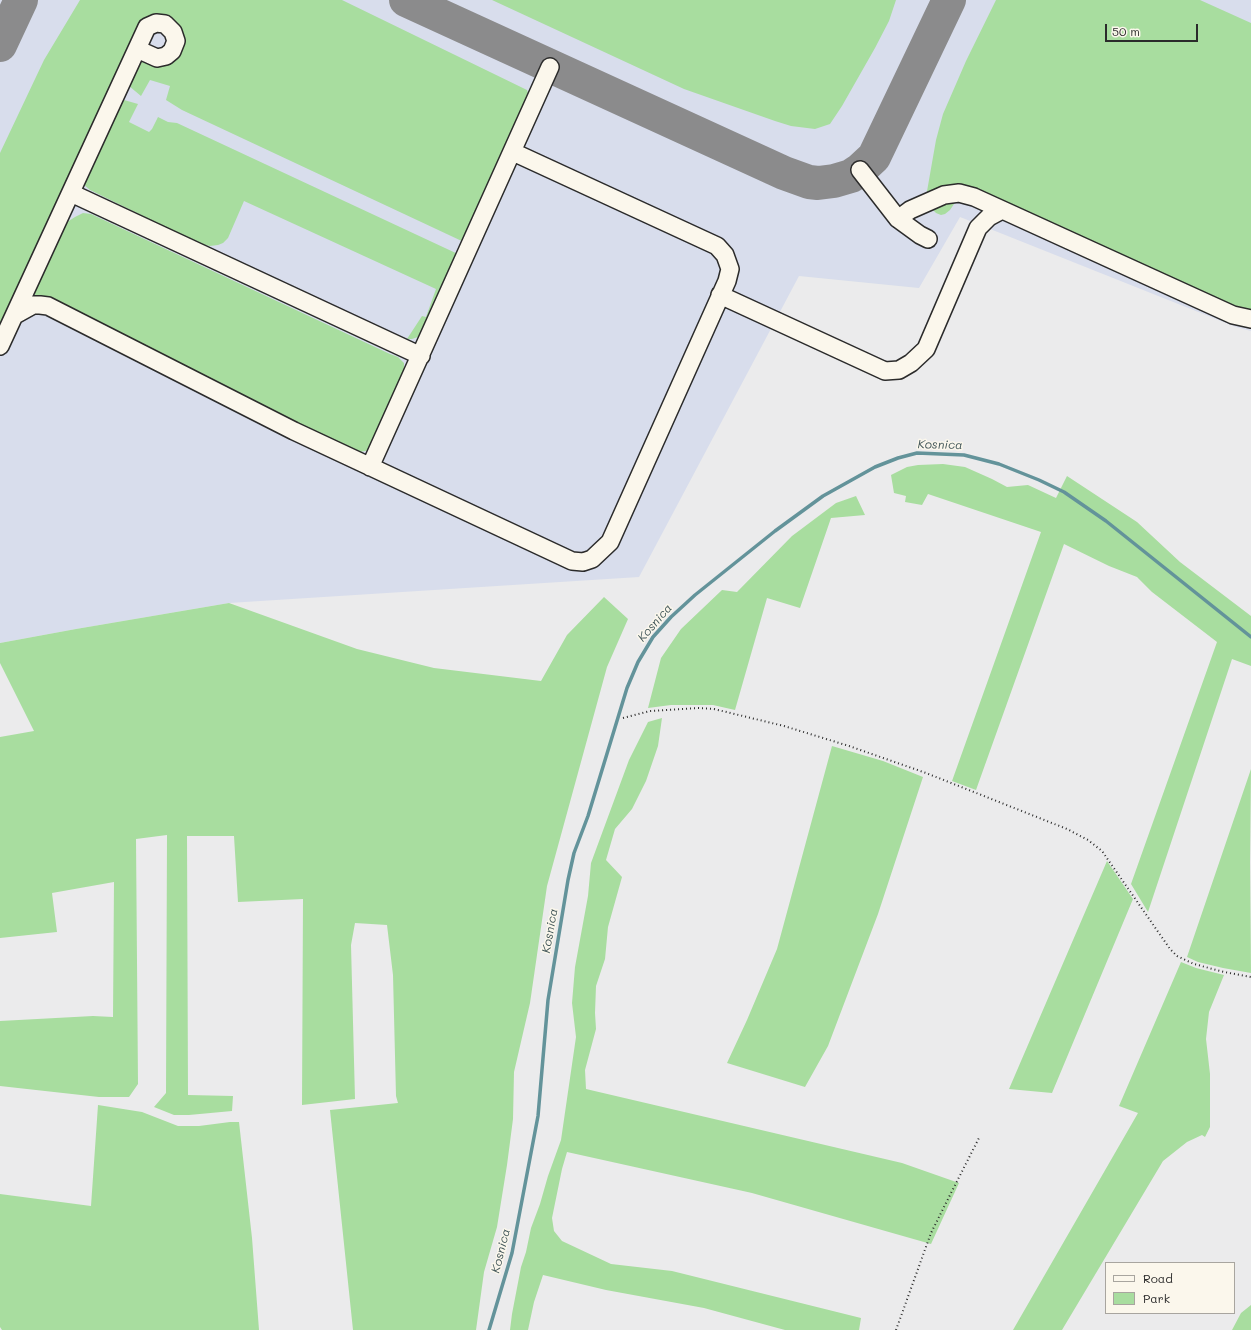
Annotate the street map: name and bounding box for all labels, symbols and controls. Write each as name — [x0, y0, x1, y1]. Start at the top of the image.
scale bar — [1107, 16, 1200, 42]
text: 50 m — [1112, 23, 1140, 39]
water label: Kosnica — [917, 437, 963, 453]
water label: Kosnica — [635, 601, 675, 645]
water label: Kosnica — [539, 908, 561, 954]
water label: Kosnica — [489, 1227, 513, 1275]
legend — [1105, 1262, 1235, 1314]
text: Road — [1143, 1270, 1173, 1286]
text: Park — [1143, 1290, 1170, 1306]

